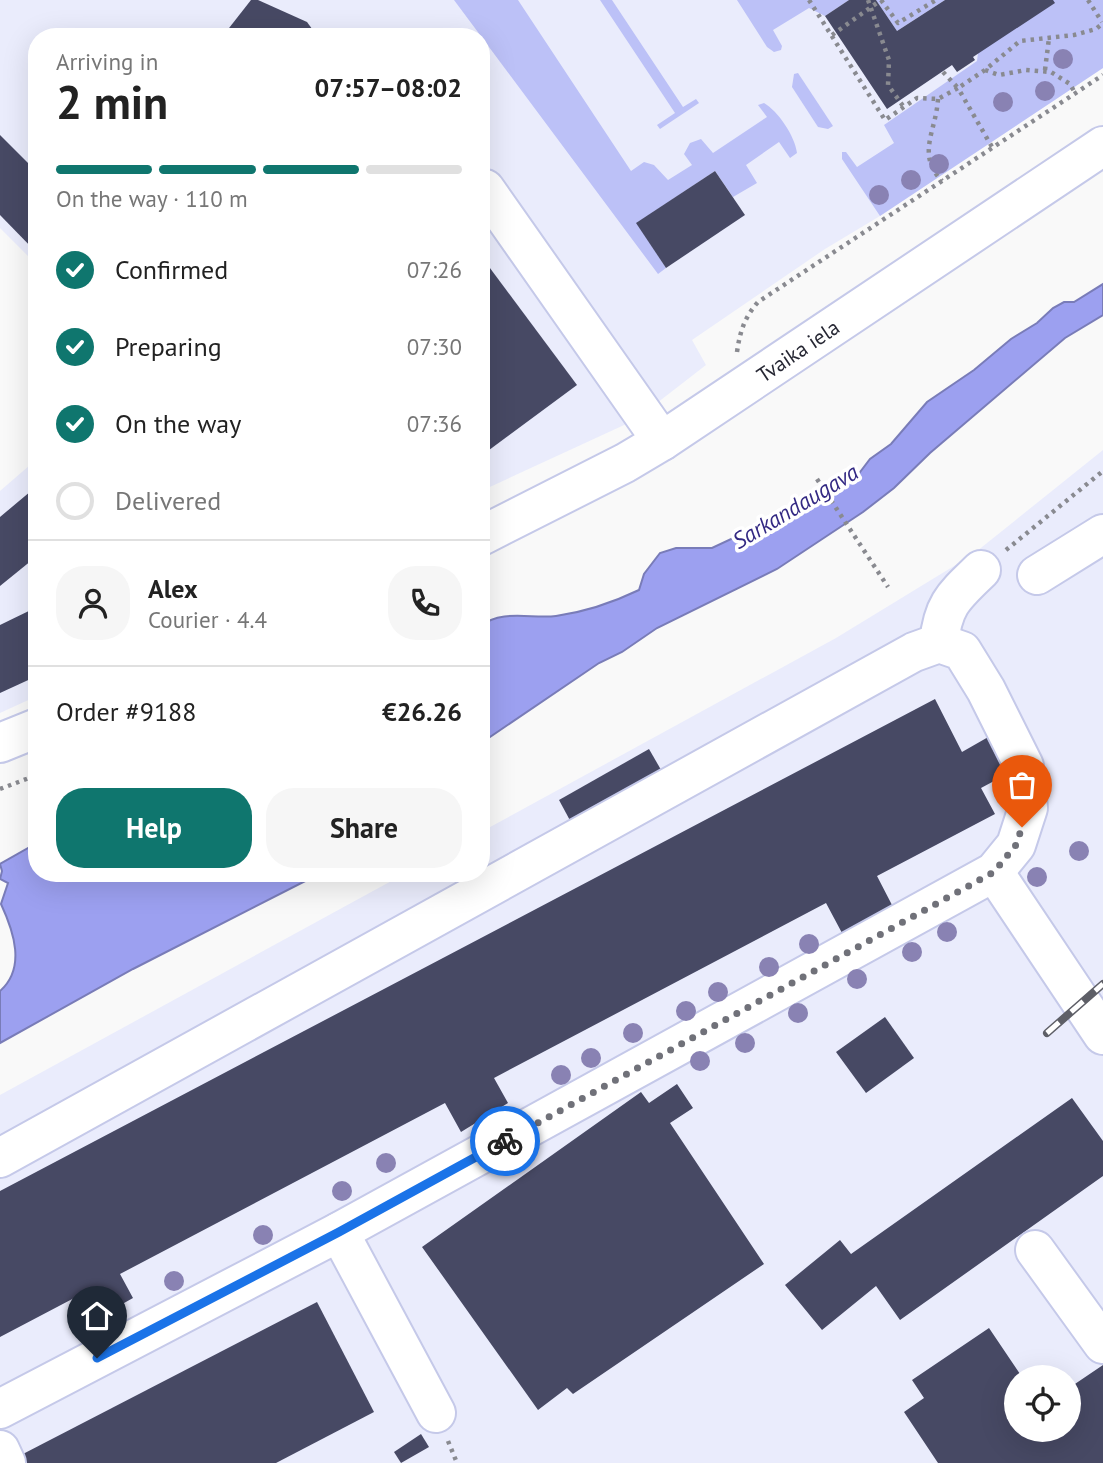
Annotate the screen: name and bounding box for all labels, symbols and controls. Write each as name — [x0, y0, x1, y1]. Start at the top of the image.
text: Arriving in — [56, 47, 158, 76]
text: 07:57–08:02 — [315, 71, 462, 104]
text: 2 min — [56, 72, 168, 132]
text: On the way · 110 m — [56, 184, 248, 213]
icon: check — [56, 251, 94, 289]
text: Confirmed — [115, 253, 228, 286]
text: 07:26 — [407, 255, 462, 284]
street label: Tvaika iela — [751, 314, 845, 388]
icon: check — [56, 328, 94, 366]
text: Preparing — [115, 330, 222, 363]
text: 07:30 — [407, 332, 462, 361]
icon: check — [56, 405, 94, 443]
text: On the way — [115, 407, 241, 440]
text: 07:36 — [407, 409, 462, 438]
water label: Sarkandaugava — [727, 457, 863, 555]
text: Delivered — [115, 484, 221, 517]
button: person — [56, 566, 130, 640]
button: phone — [388, 566, 462, 640]
text: Alex — [148, 572, 198, 605]
text: Courier · 4.4 — [148, 605, 267, 634]
text: Order #9188 — [56, 695, 196, 728]
text: €26.26 — [382, 695, 462, 728]
pin — [992, 755, 1052, 827]
icon: bag — [1003, 766, 1041, 804]
button: Help — [56, 788, 252, 868]
button: Share — [266, 788, 462, 868]
courier — [470, 1106, 540, 1176]
icon: bike — [486, 1122, 524, 1160]
pin — [67, 1286, 127, 1358]
icon: home — [78, 1297, 116, 1335]
map controls — [1004, 1365, 1081, 1442]
button: locate — [1004, 1365, 1081, 1442]

